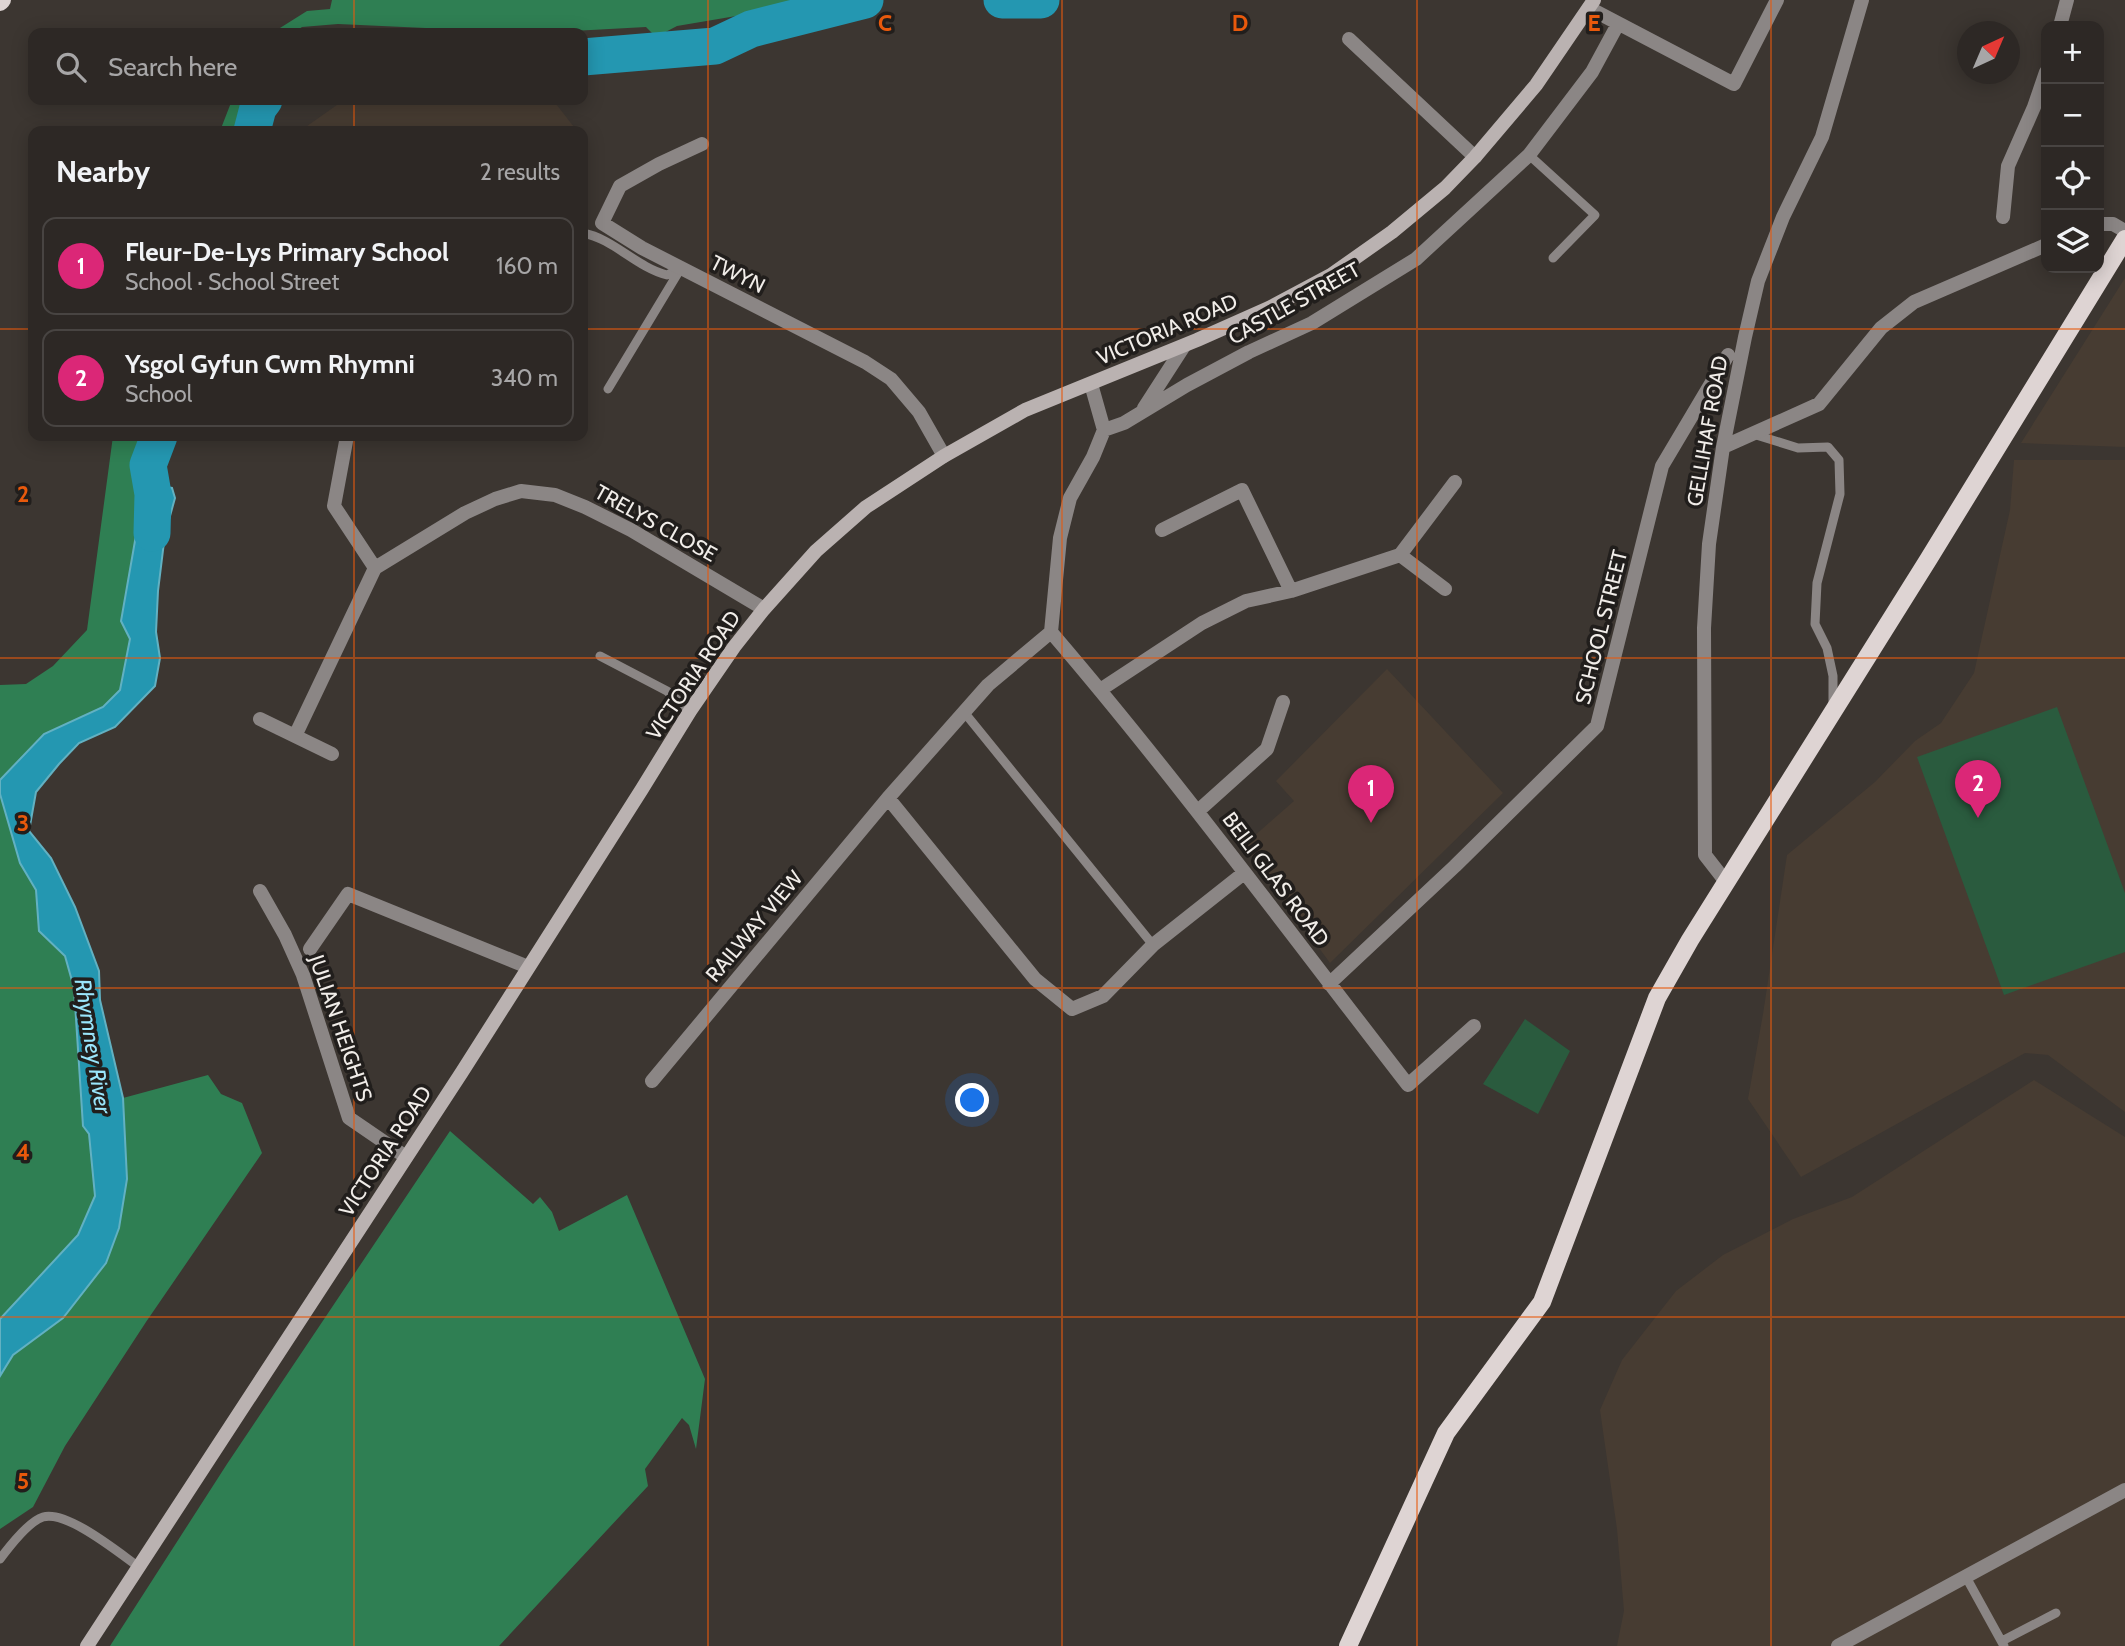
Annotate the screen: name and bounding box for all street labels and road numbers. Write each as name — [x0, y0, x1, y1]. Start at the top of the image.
street label: TWYN — [707, 250, 769, 298]
street label: CASTLE STREET — [1224, 256, 1364, 350]
street label: VICTORIA ROAD — [1093, 288, 1241, 370]
street label: GELLIHAF ROAD — [1681, 354, 1733, 508]
street label: TRELYS CLOSE — [591, 479, 721, 567]
street label: SCHOOL STREET — [1570, 547, 1632, 707]
street label: VICTORIA ROAD — [641, 606, 745, 744]
street label: BEILI GLAS ROAD — [1217, 807, 1335, 951]
street label: RAILWAY VIEW — [700, 865, 808, 987]
street label: JULIAN HEIGHTS — [304, 951, 378, 1104]
street label: VICTORIA ROAD — [334, 1081, 436, 1221]

